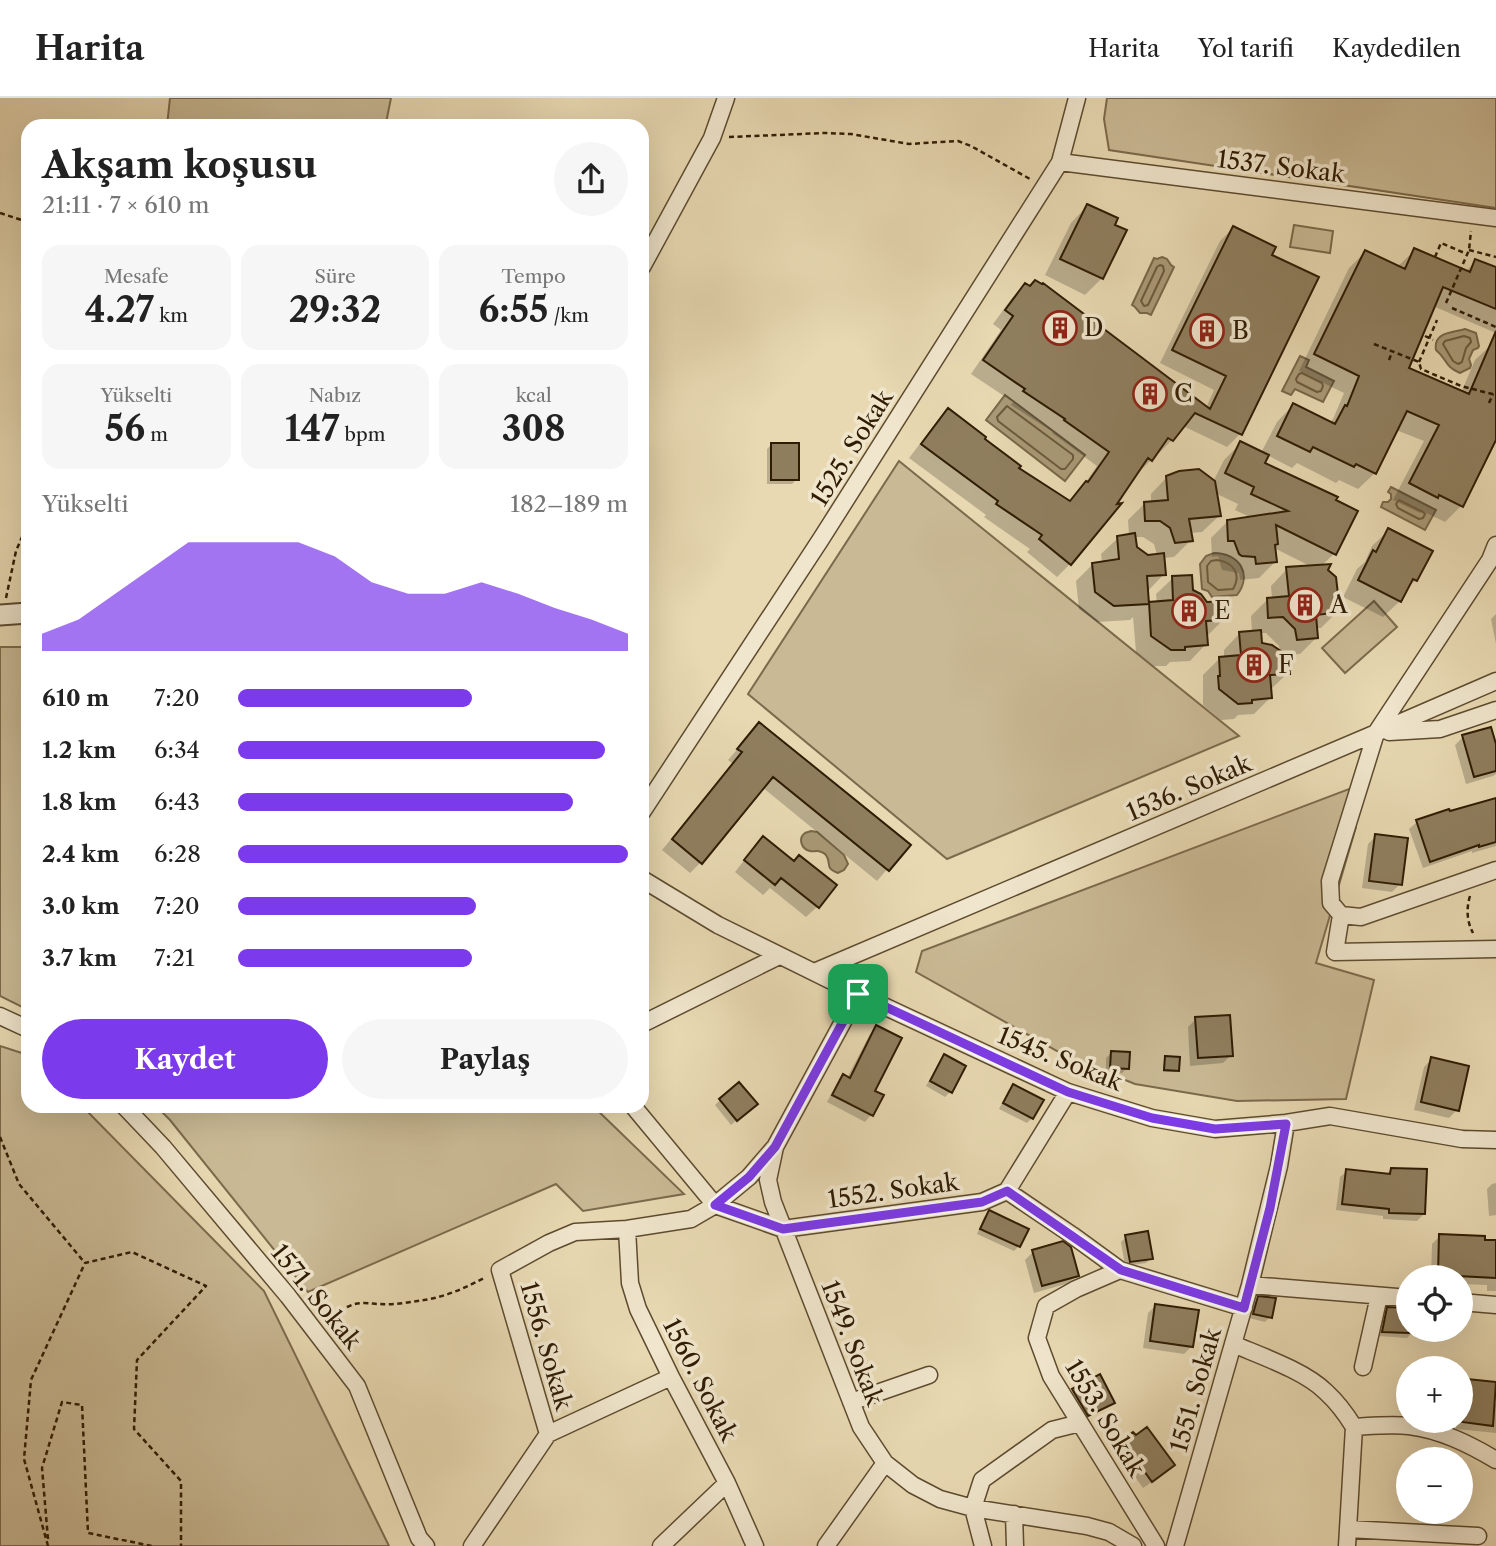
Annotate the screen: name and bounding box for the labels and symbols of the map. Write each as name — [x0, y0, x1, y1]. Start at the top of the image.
street label: 1537. Sokak — [1215, 144, 1348, 189]
building icon: D — [1041, 309, 1079, 347]
building icon: B — [1188, 312, 1226, 350]
place label: D — [1084, 313, 1103, 342]
place label: B — [1232, 316, 1249, 345]
building icon: C — [1131, 375, 1169, 413]
place label: C — [1174, 379, 1193, 408]
street label: 1525. Sokak — [804, 383, 899, 511]
building icon: A — [1286, 586, 1324, 624]
place label: A — [1329, 590, 1349, 619]
building icon: E — [1170, 592, 1208, 630]
place label: E — [1214, 596, 1231, 625]
building icon: F — [1235, 646, 1273, 684]
place label: F — [1278, 650, 1294, 679]
street label: 1536. Sokak — [1122, 748, 1256, 827]
pin — [828, 964, 888, 1024]
street label: 1545. Sokak — [994, 1020, 1128, 1097]
street label: 1552. Sokak — [826, 1167, 961, 1214]
street label: 1571. Sokak — [265, 1238, 368, 1356]
street label: 1549. Sokak — [815, 1276, 890, 1411]
street label: 1556. Sokak — [514, 1278, 579, 1414]
street label: 1560. Sokak — [657, 1314, 744, 1447]
street label: 1551. Sokak — [1164, 1323, 1227, 1455]
street label: 1553. Sokak — [1059, 1354, 1152, 1482]

